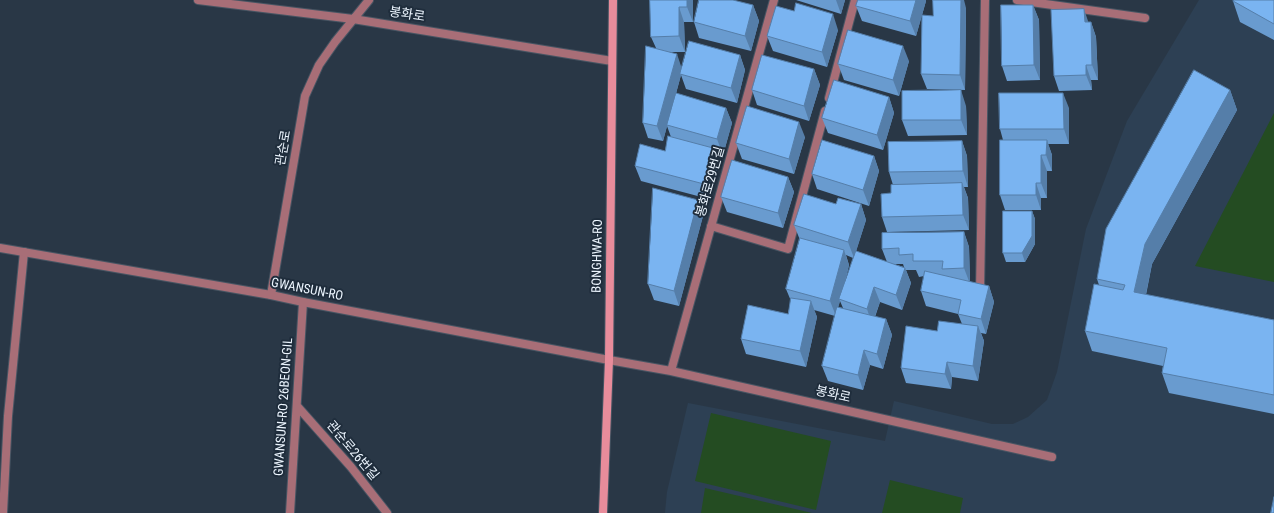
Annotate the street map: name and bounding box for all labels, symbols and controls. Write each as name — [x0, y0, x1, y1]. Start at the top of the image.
street label: 봉화로 — [388, 4, 426, 26]
street label: 관순로 — [273, 129, 295, 167]
street label: 봉화로29번길 — [693, 145, 729, 219]
street label: BONGHWA-RO — [590, 219, 606, 293]
street label: GWANSUN-RO — [270, 275, 344, 305]
street label: GWANSUN-RO 26BEON-GIL — [271, 337, 297, 477]
street label: 봉화로 — [814, 383, 852, 407]
street label: 관순로26번길 — [323, 418, 381, 484]

